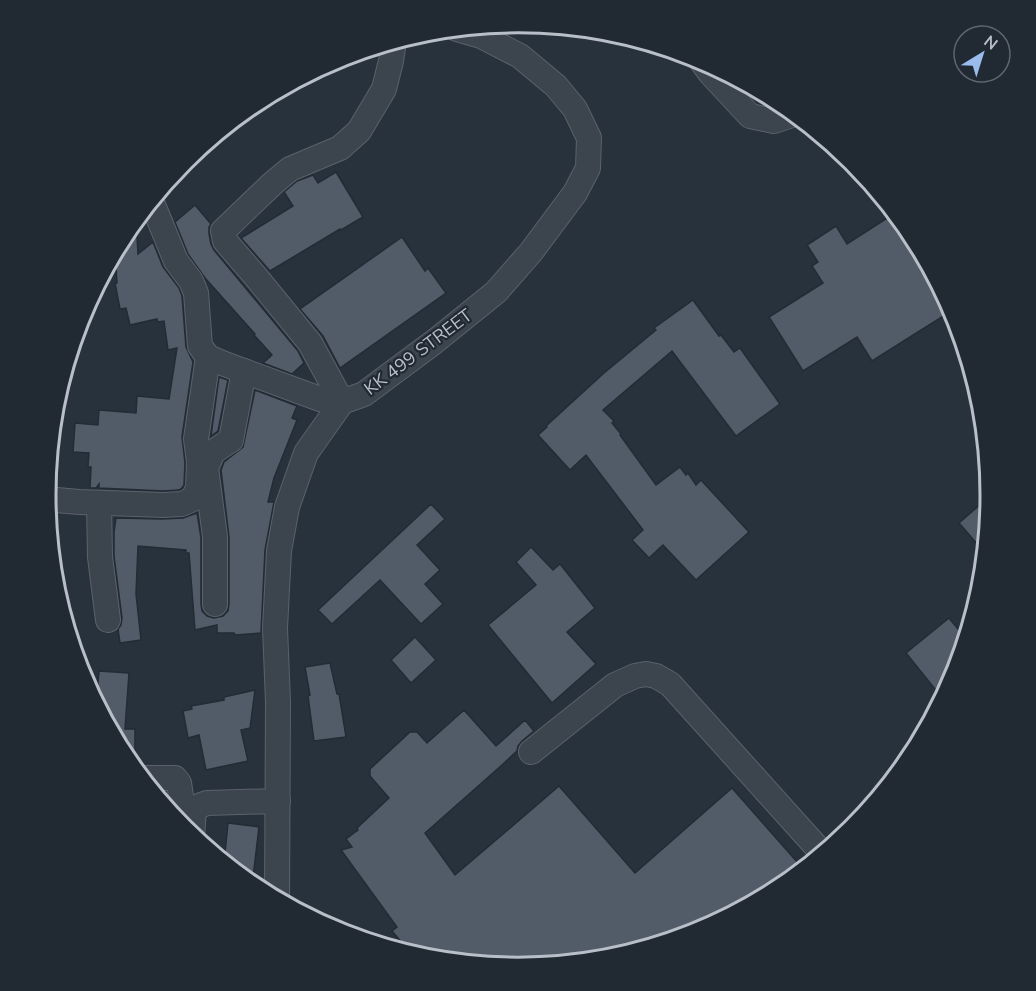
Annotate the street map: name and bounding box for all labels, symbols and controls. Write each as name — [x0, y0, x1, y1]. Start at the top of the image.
north arrow — [952, 24, 1012, 84]
text: N — [979, 31, 1002, 55]
street label: KK 499 STREET — [359, 303, 477, 401]

